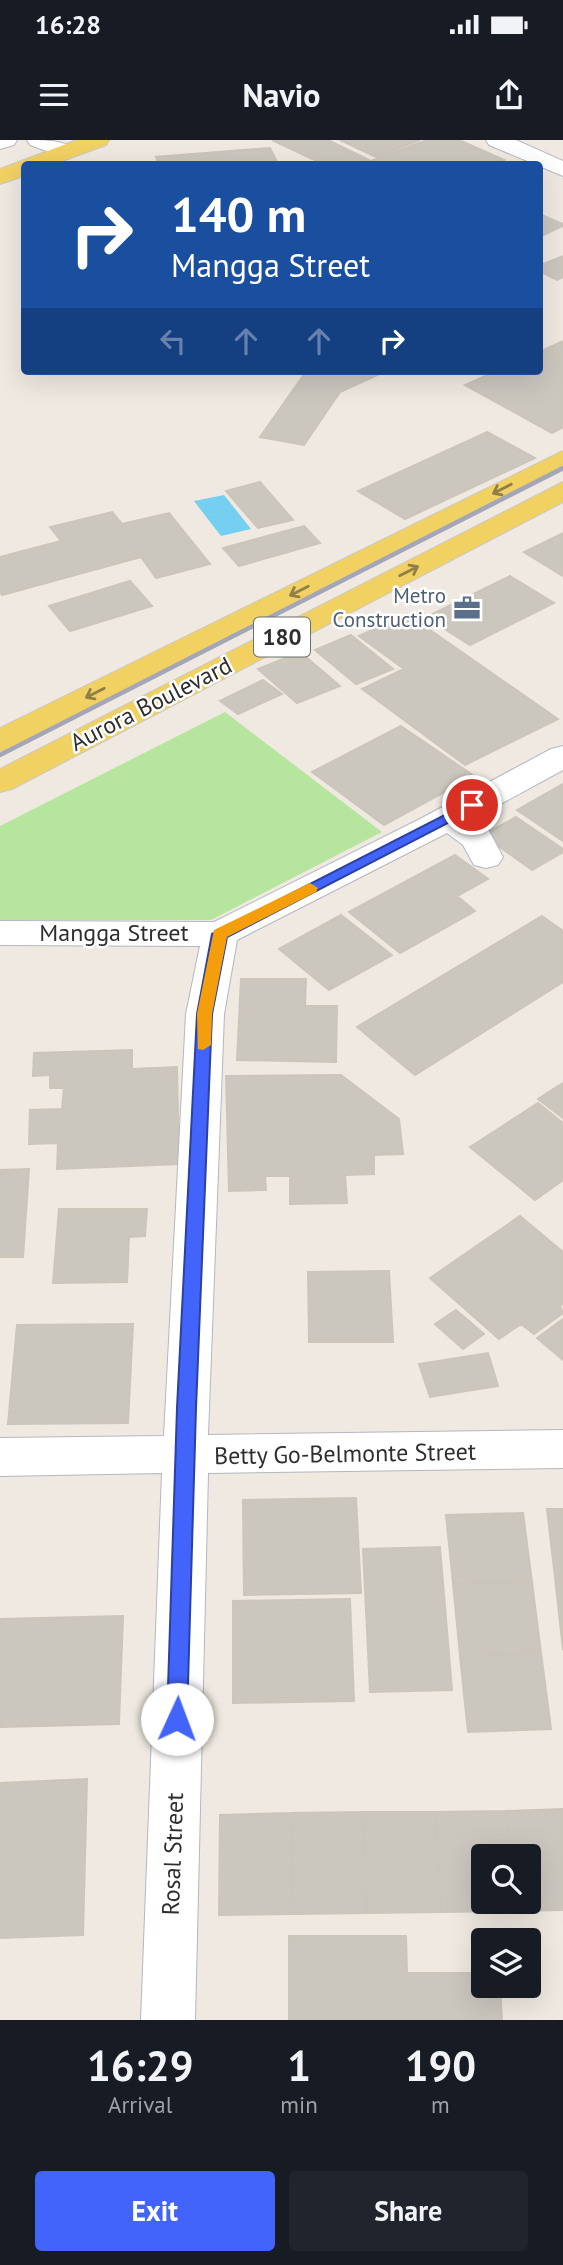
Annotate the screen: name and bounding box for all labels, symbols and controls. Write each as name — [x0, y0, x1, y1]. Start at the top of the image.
text: 16:28 — [35, 8, 101, 41]
text: Navio — [243, 74, 320, 116]
icon: menu — [35, 76, 73, 114]
icon: share — [490, 76, 528, 114]
text: 140 m — [171, 182, 306, 246]
icon: right — [56, 189, 147, 280]
text: Mangga Street — [171, 244, 370, 286]
icon: left — [154, 322, 192, 360]
icon: ahead — [227, 322, 265, 360]
icon: ahead — [300, 322, 338, 360]
icon: right — [373, 322, 411, 360]
one-way arrow — [492, 483, 513, 497]
one-way arrow — [398, 563, 419, 577]
place label: Metro Construction — [333, 582, 446, 633]
one-way arrow — [289, 585, 310, 599]
office icon: Metro Construction — [452, 593, 482, 623]
road number: 180 — [254, 617, 310, 656]
street label: Aurora Boulevard — [65, 649, 237, 758]
one-way arrow — [85, 687, 106, 701]
pin — [442, 775, 502, 835]
icon: arrive — [453, 786, 491, 824]
street label: Mangga Street — [39, 917, 189, 948]
street label: Betty Go-Belmonte Street — [214, 1436, 476, 1471]
position arrow — [140, 1682, 214, 1756]
street label: Rosal Street — [155, 1792, 190, 1916]
map controls — [471, 1844, 541, 1998]
button: search — [471, 1844, 541, 1914]
button: layers — [471, 1928, 541, 1998]
text: 16:29 — [87, 2038, 193, 2093]
text: 1 — [287, 2038, 311, 2093]
text: 190 — [405, 2038, 476, 2093]
text: Arrival — [108, 2090, 172, 2119]
text: min — [280, 2090, 318, 2119]
text: m — [431, 2090, 450, 2119]
button: Exit — [35, 2171, 275, 2251]
button: Share — [289, 2171, 528, 2251]

